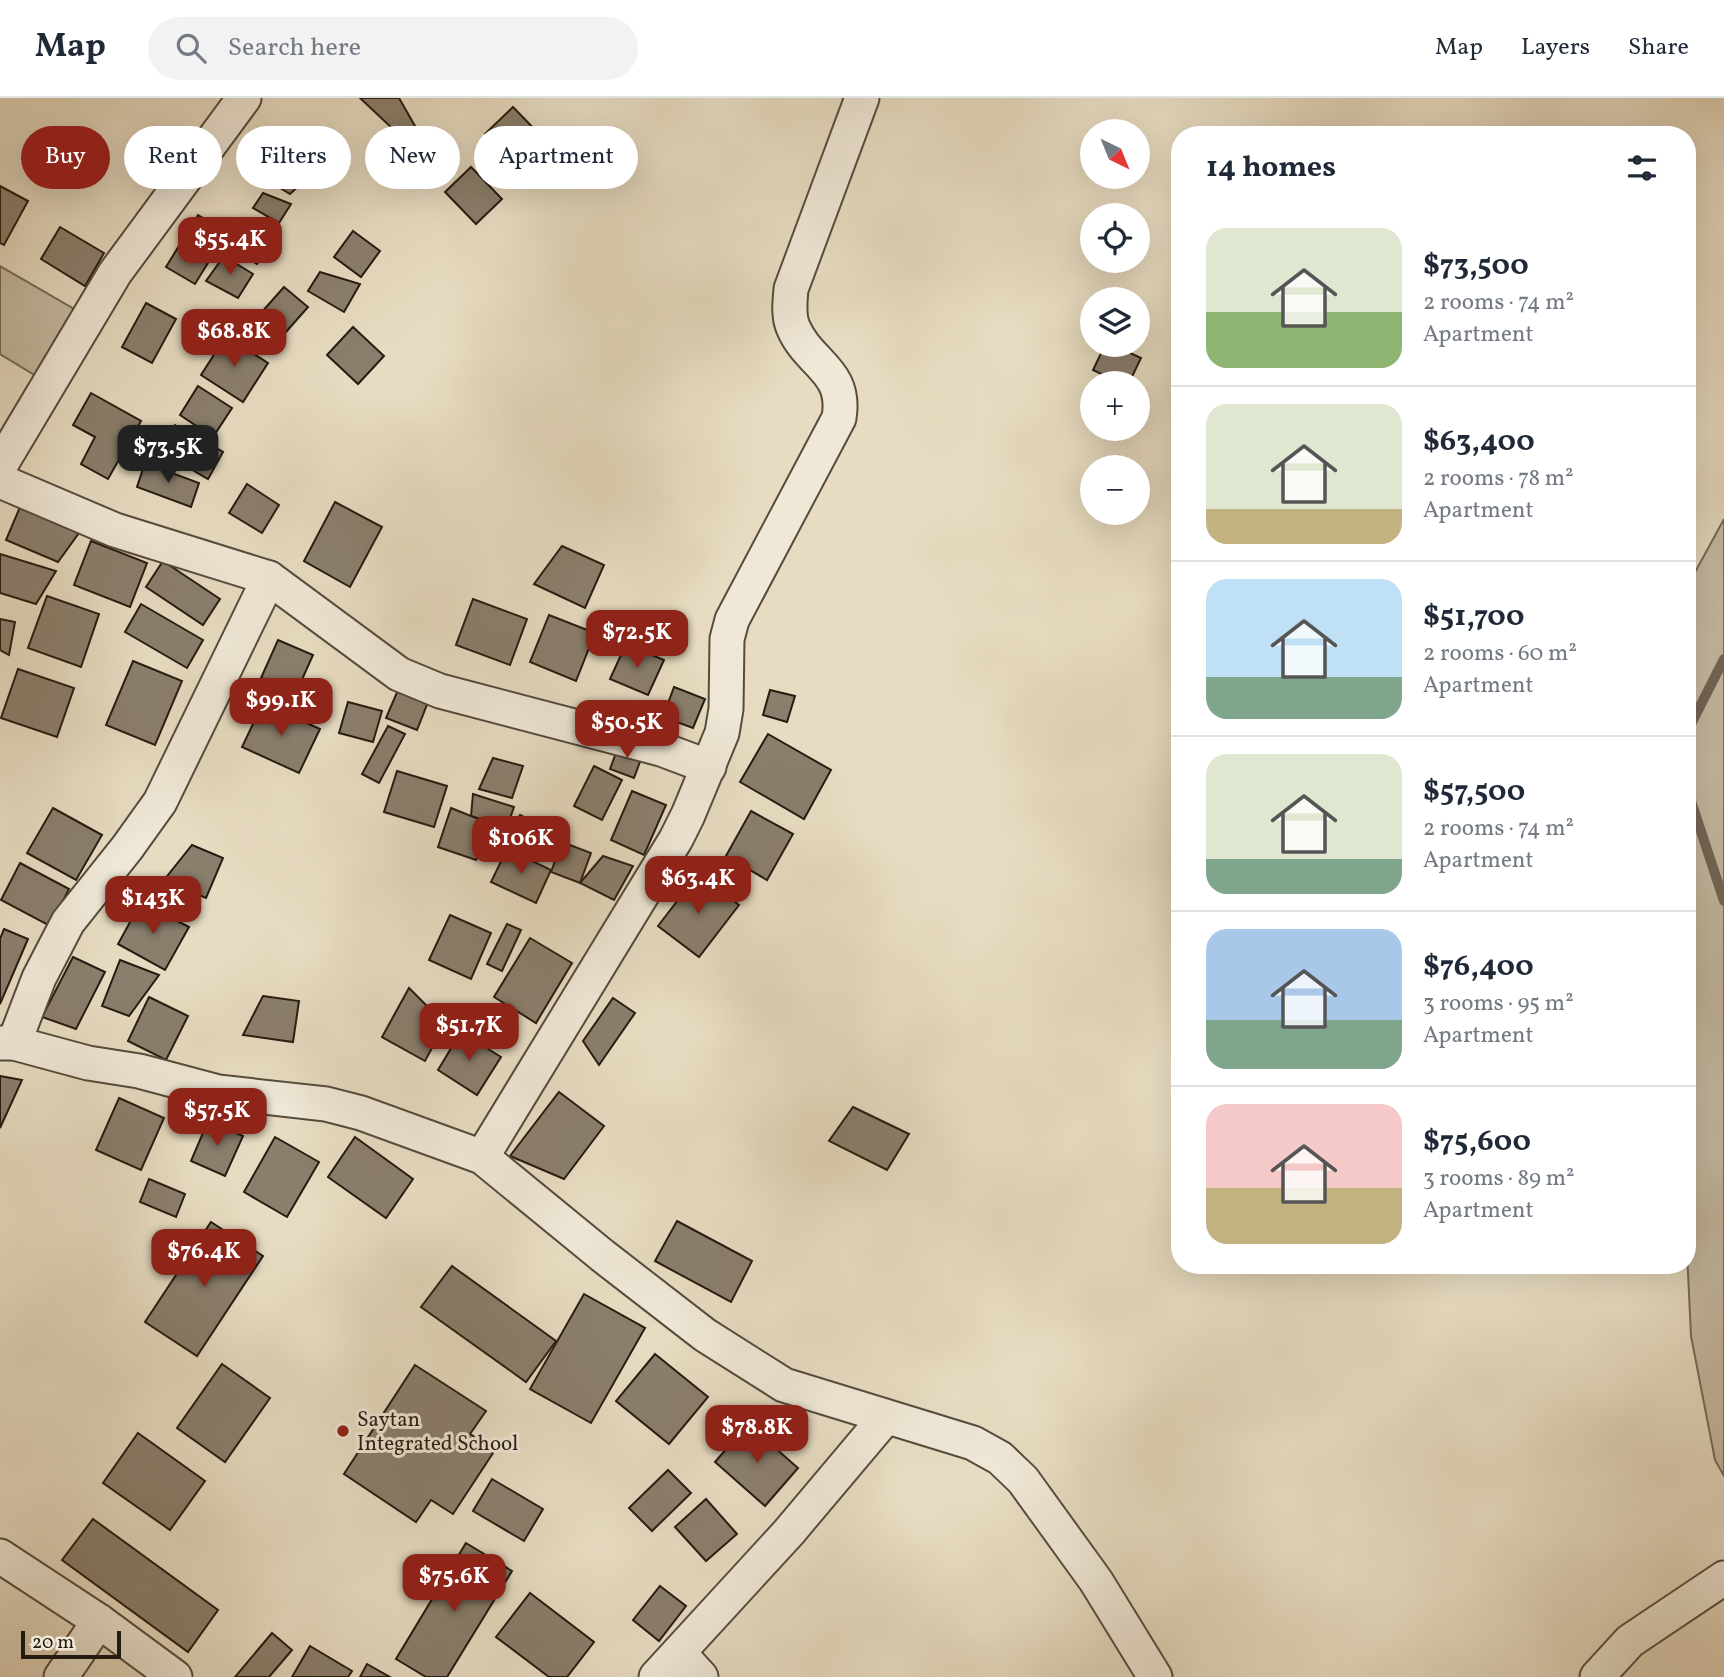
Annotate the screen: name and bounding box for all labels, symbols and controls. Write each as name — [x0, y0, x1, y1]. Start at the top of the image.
search box — [148, 17, 638, 80]
text: Map — [35, 25, 106, 71]
icon: search — [172, 29, 210, 67]
text: Search here — [228, 30, 361, 66]
text: Map — [1435, 31, 1483, 65]
text: Layers — [1521, 31, 1590, 65]
text: Share — [1628, 31, 1689, 65]
north arrow — [1080, 119, 1150, 189]
map controls — [1080, 119, 1150, 525]
chip: Buy — [21, 126, 110, 189]
chip: Rent — [124, 126, 222, 189]
chip: Filters — [236, 126, 351, 189]
chip: New — [365, 126, 460, 189]
chip: Apartment — [474, 126, 638, 189]
text: 14 homes — [1206, 147, 1336, 189]
icon: filters — [1623, 149, 1661, 187]
button: locate — [1080, 203, 1150, 273]
pin: $55.4K — [173, 218, 287, 277]
text: $55.4K — [194, 224, 266, 256]
text: $73,500 — [1423, 245, 1529, 287]
icon: home — [1262, 256, 1346, 340]
button: layers — [1080, 287, 1150, 357]
text: 2 rooms · 74 m² — [1423, 287, 1574, 319]
pin: $68.8K — [177, 310, 291, 369]
text: $68.8K — [197, 316, 271, 348]
text: Apartment — [1423, 319, 1534, 351]
button: + — [1080, 371, 1150, 441]
text: $63,400 — [1423, 421, 1535, 463]
pin: $73.5K — [111, 426, 225, 485]
text: $73.5K — [133, 432, 203, 464]
icon: home — [1262, 432, 1346, 516]
button: − — [1080, 455, 1150, 525]
text: 2 rooms · 78 m² — [1423, 463, 1574, 495]
text: Apartment — [1423, 495, 1534, 527]
text: $51,700 — [1423, 596, 1525, 638]
icon: home — [1262, 607, 1346, 691]
pin: $72.5K — [580, 610, 694, 670]
text: $72.5K — [602, 617, 672, 649]
text: 2 rooms · 60 m² — [1423, 638, 1577, 670]
text: Apartment — [1423, 670, 1534, 702]
pin: $99.1K — [224, 678, 338, 738]
text: $99.1K — [246, 685, 316, 717]
pin: $50.5K — [570, 700, 684, 760]
text: $50.5K — [591, 707, 663, 739]
text: $57,500 — [1423, 771, 1525, 813]
icon: home — [1262, 782, 1346, 866]
text: 2 rooms · 74 m² — [1423, 813, 1574, 845]
pin: $106K — [472, 816, 570, 876]
text: $106K — [488, 823, 554, 855]
text: Apartment — [1423, 845, 1534, 877]
pin: $63.4K — [641, 856, 755, 916]
text: $63.4K — [661, 863, 735, 895]
pin: $143K — [104, 876, 202, 936]
text: $143K — [121, 883, 185, 915]
text: $76,400 — [1423, 946, 1534, 988]
icon: home — [1262, 957, 1346, 1041]
text: 3 rooms · 95 m² — [1423, 988, 1574, 1020]
pin: $51.7K — [412, 1004, 526, 1063]
text: $51.7K — [436, 1010, 502, 1042]
text: Apartment — [1423, 1020, 1534, 1052]
pin: $57.5K — [160, 1088, 274, 1148]
text: $57.5K — [184, 1095, 250, 1127]
text: $75,600 — [1423, 1121, 1531, 1163]
icon: home — [1262, 1132, 1346, 1216]
text: 3 rooms · 89 m² — [1423, 1163, 1575, 1195]
text: Apartment — [1423, 1195, 1534, 1227]
pin: $76.4K — [147, 1230, 261, 1289]
text: $76.4K — [167, 1236, 241, 1268]
place label: Saytan Integrated School — [357, 1406, 518, 1459]
pin: $78.8K — [700, 1406, 814, 1465]
text: $78.8K — [721, 1412, 793, 1444]
marker: Saytan Integrated School — [335, 1423, 351, 1439]
pin: $75.6K — [397, 1554, 511, 1614]
text: $75.6K — [419, 1561, 489, 1593]
scale bar — [21, 1628, 121, 1660]
text: 20 m — [32, 1630, 74, 1656]

